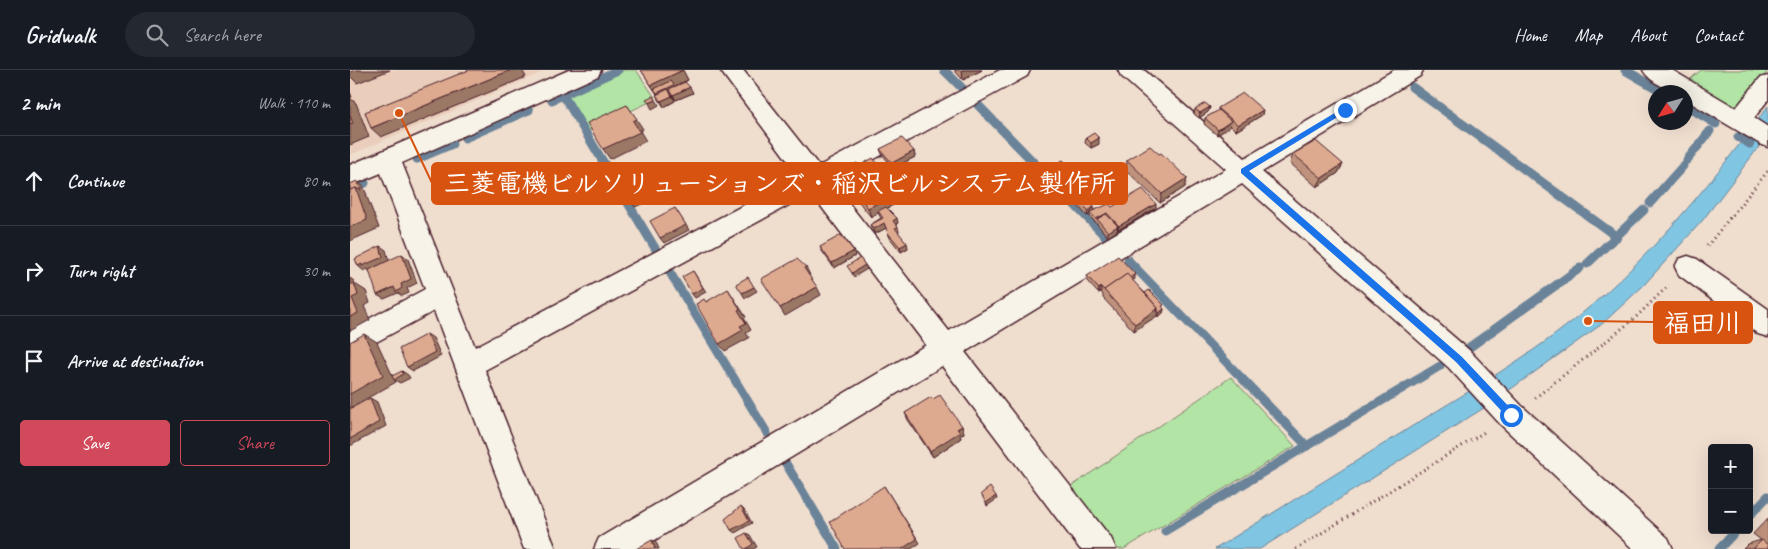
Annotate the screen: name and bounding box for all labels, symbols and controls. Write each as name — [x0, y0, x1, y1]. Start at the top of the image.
search box — [125, 12, 475, 57]
text: Gridwalk — [25, 20, 95, 50]
icon: search — [143, 21, 171, 49]
text: Search here — [183, 23, 261, 47]
text: Home — [1514, 24, 1547, 46]
text: Map — [1575, 24, 1602, 46]
text: About — [1630, 24, 1666, 46]
text: Contact — [1694, 24, 1743, 46]
north arrow — [1648, 85, 1693, 130]
text: 2 min — [20, 90, 60, 116]
text: Walk · 110 m — [258, 93, 330, 113]
route end — [1334, 99, 1357, 122]
callout: 三菱電機ビルソリューションズ・稲沢ビルシステム製作所 — [432, 163, 1127, 204]
icon: ahead — [20, 167, 48, 195]
text: 三菱電機ビルソリューションズ・稲沢ビルシステム製作所 — [444, 167, 1116, 200]
text: Continue — [67, 169, 124, 193]
text: 80 m — [303, 171, 330, 191]
icon: right — [20, 257, 48, 285]
text: Turn right — [67, 259, 134, 283]
text: 30 m — [303, 261, 330, 281]
callout: 福田川 — [1654, 302, 1752, 343]
text: 福田川 — [1664, 307, 1742, 340]
icon: arrive — [20, 347, 48, 375]
text: Arrive at destination — [67, 349, 203, 373]
route start — [1500, 404, 1523, 427]
button: Save — [20, 420, 170, 466]
button: Share — [180, 420, 330, 466]
map controls — [1708, 444, 1753, 534]
button: + — [1708, 444, 1753, 489]
button: − — [1708, 489, 1753, 534]

